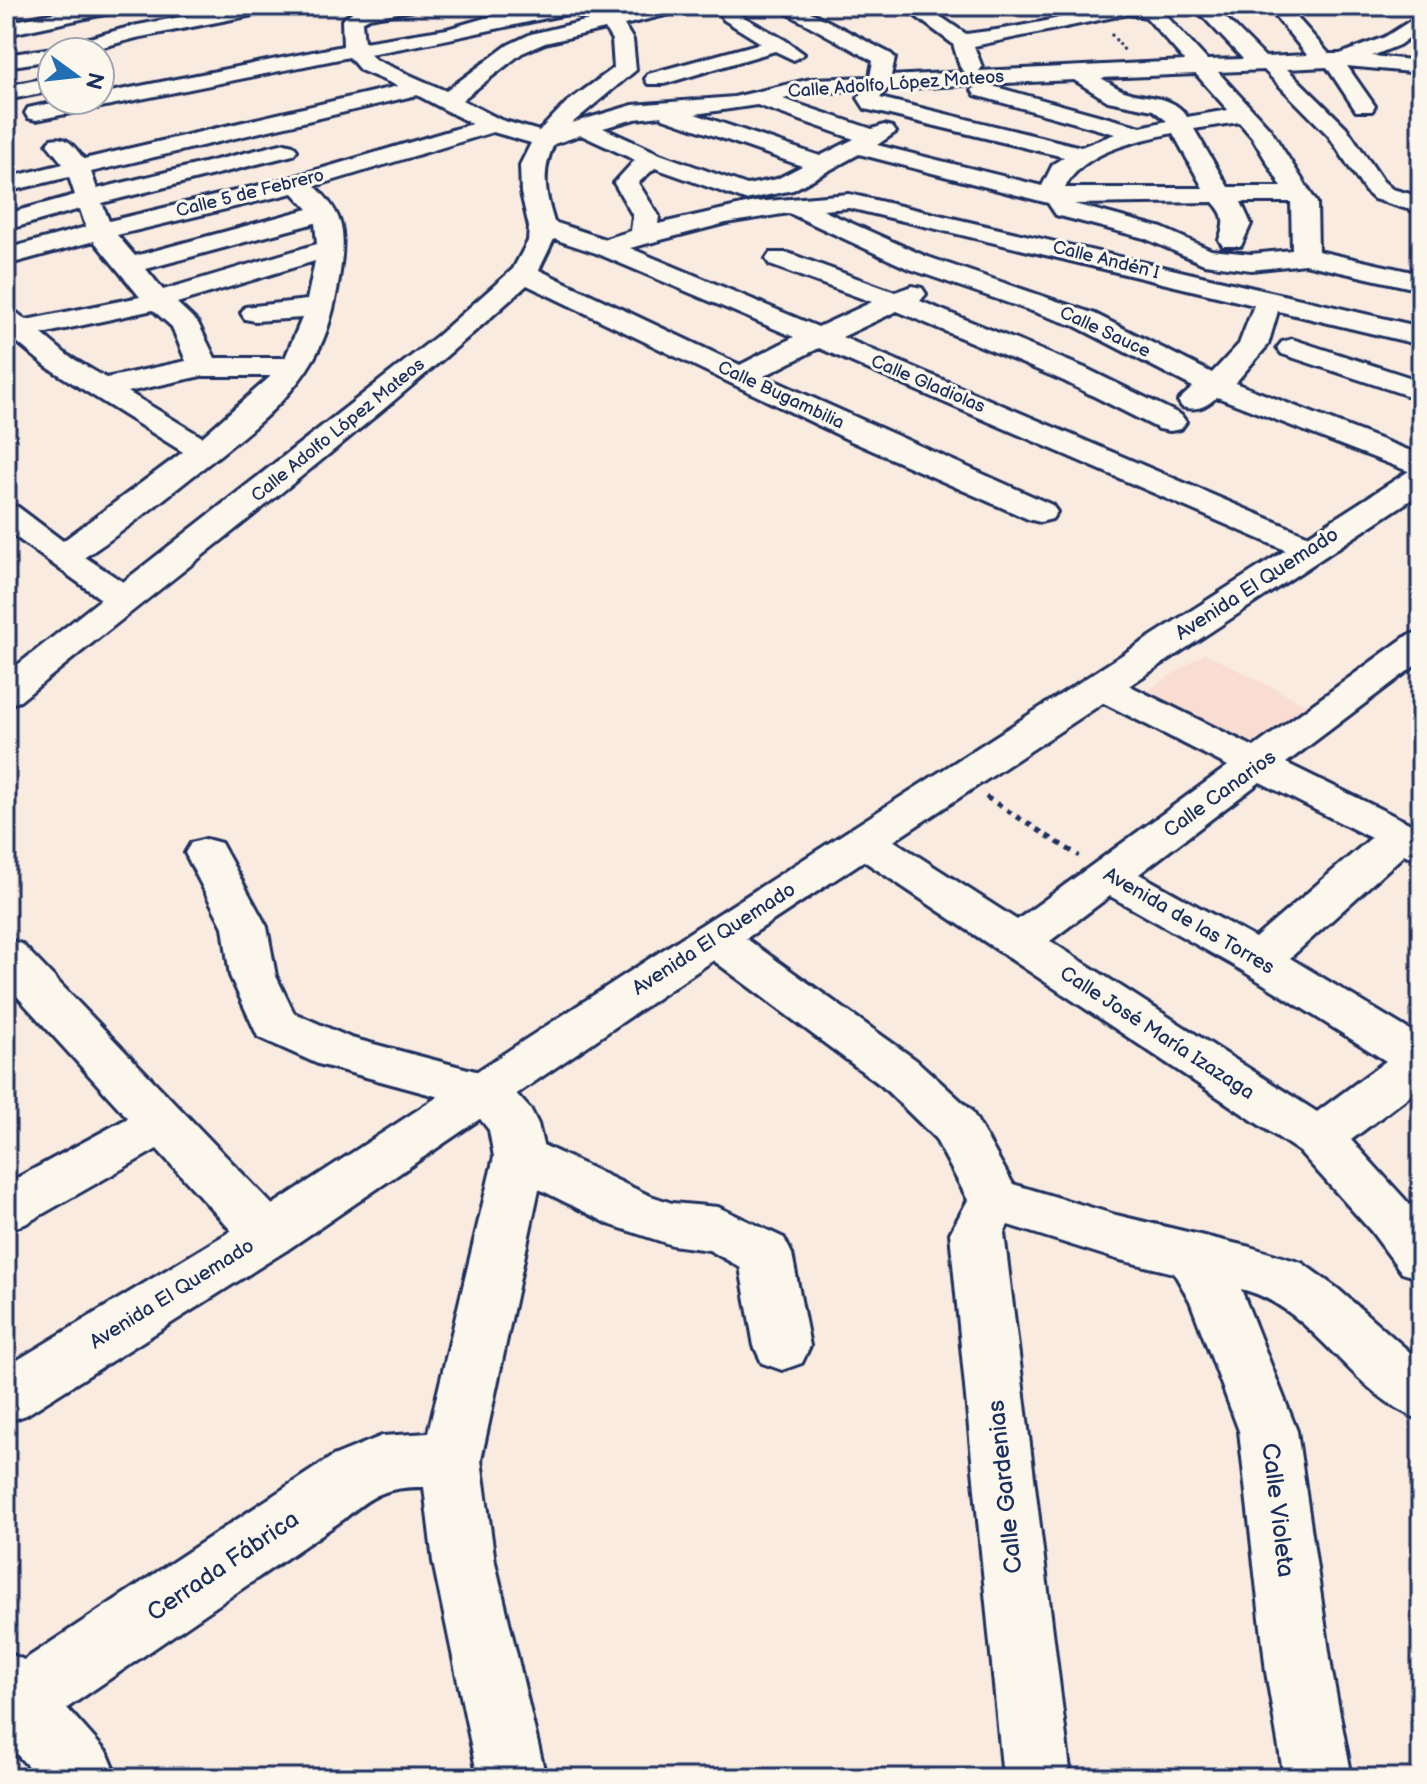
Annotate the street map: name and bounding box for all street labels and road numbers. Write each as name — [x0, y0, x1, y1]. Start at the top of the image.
street label: Calle Adolfo López Mateos — [787, 66, 1005, 102]
street label: Calle 5 de Febrero — [174, 164, 326, 222]
street label: Calle Andén I — [1050, 237, 1162, 283]
street label: Calle Sauce — [1056, 302, 1154, 362]
street label: Calle Gladiolas — [868, 351, 988, 417]
street label: Calle Adolfo López Mateos — [247, 354, 429, 506]
street label: Calle Bugambilia — [714, 356, 848, 434]
street label: Avenida El Quemado — [1171, 522, 1343, 646]
street label: Calle Canarios — [1159, 745, 1281, 843]
street label: Avenida de las Torres — [1099, 862, 1279, 980]
street label: Avenida El Quemado — [628, 877, 800, 1001]
street label: Calle José María Izazaga — [1055, 961, 1259, 1105]
street label: Avenida El Quemado — [85, 1234, 259, 1354]
street label: Calle Gardenias — [981, 1399, 1029, 1575]
street label: Calle Violeta — [1255, 1441, 1301, 1579]
street label: Cerrada Fábrica — [142, 1505, 304, 1627]

